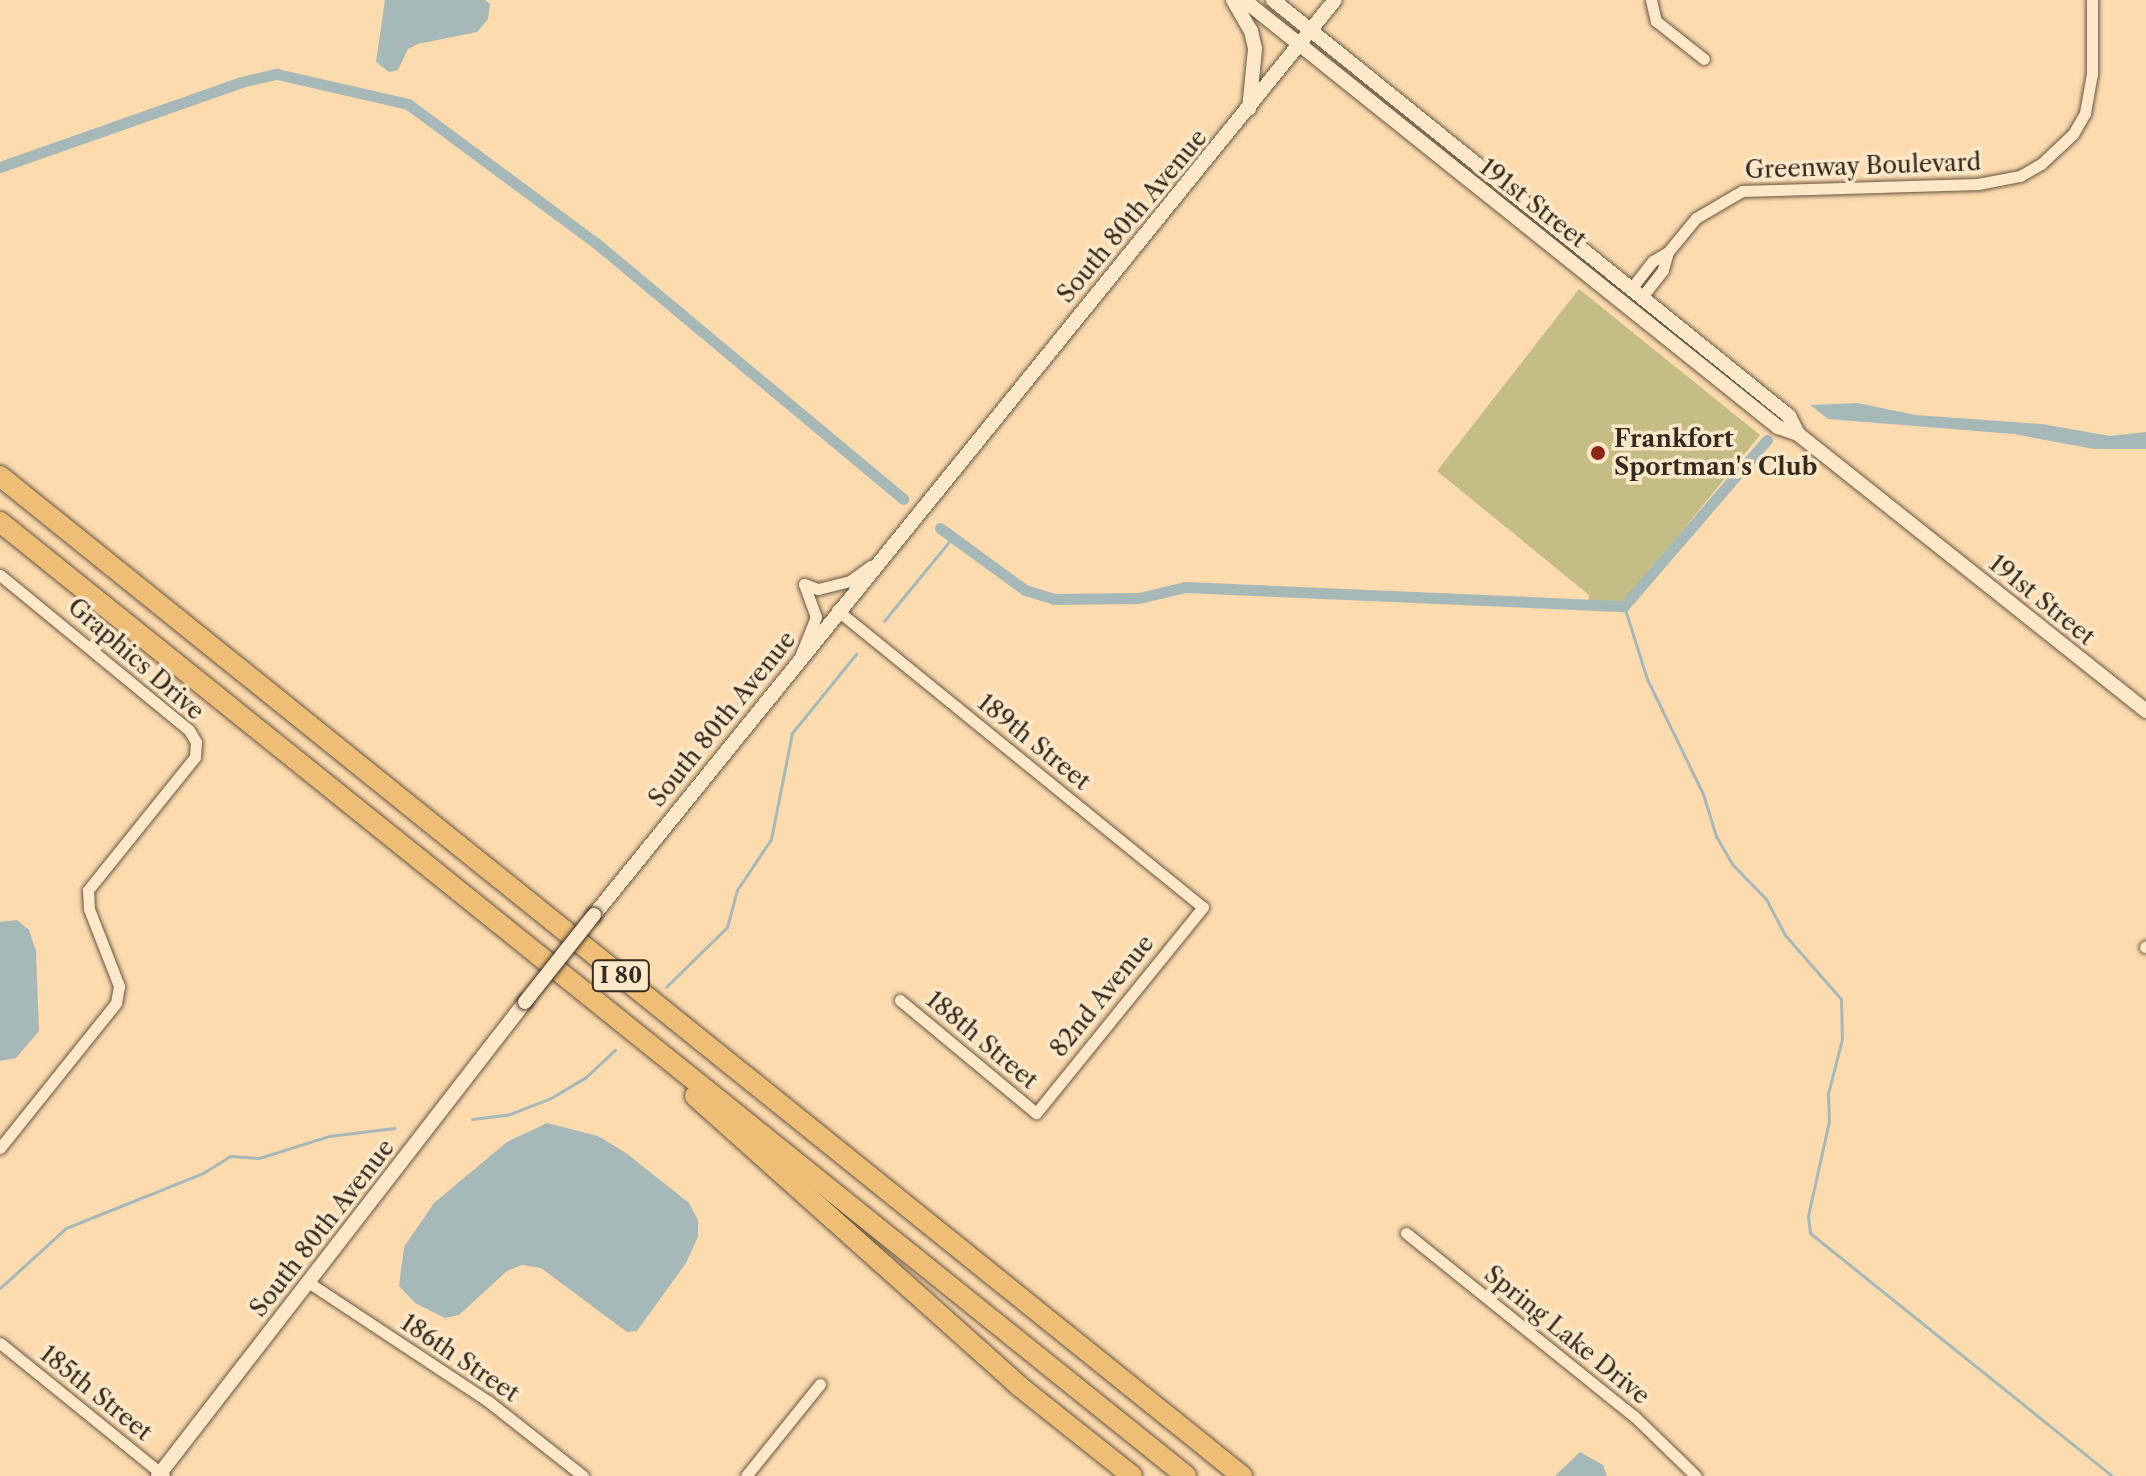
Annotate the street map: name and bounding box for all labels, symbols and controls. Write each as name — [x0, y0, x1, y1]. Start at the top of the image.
street label: South 80th Avenue — [1051, 123, 1213, 309]
street label: Greenway Boulevard — [1744, 147, 1982, 185]
street label: 191st Street — [1474, 152, 1592, 254]
place label: Frankfort Sportman's Club — [1614, 425, 1817, 481]
marker: Frankfort Sportman's Club — [1589, 444, 1607, 462]
street label: 191st Street — [1983, 549, 2101, 651]
street label: Graphics Drive — [62, 592, 210, 726]
street label: South 80th Avenue — [642, 625, 802, 813]
street label: 189th Street — [972, 688, 1096, 796]
street label: 82nd Avenue — [1044, 929, 1160, 1063]
road number: I 80 — [591, 958, 651, 994]
street label: 188th Street — [920, 985, 1044, 1095]
street label: South 80th Avenue — [243, 1133, 401, 1323]
street label: Spring Lake Drive — [1479, 1260, 1655, 1410]
street label: 186th Street — [395, 1308, 525, 1408]
street label: 185th Street — [34, 1339, 158, 1447]

